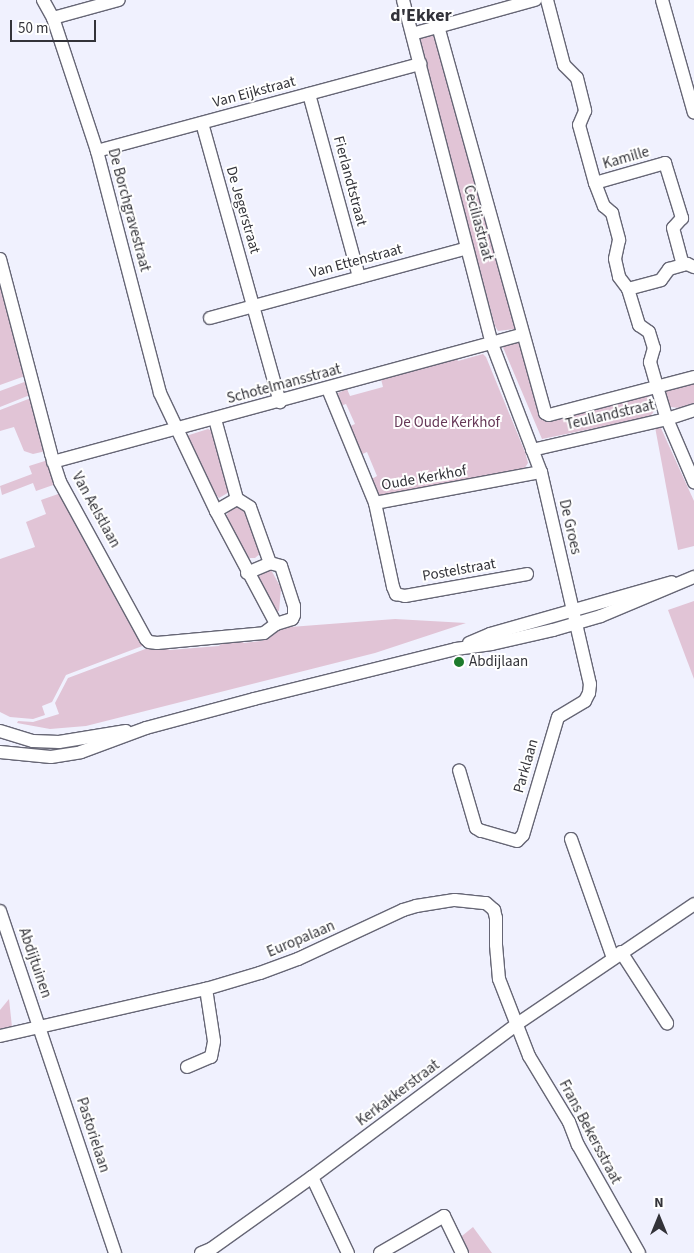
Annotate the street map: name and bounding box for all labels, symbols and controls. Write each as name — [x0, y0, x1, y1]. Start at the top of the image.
district label: d'Ekker — [390, 5, 452, 27]
scale bar — [12, 10, 99, 42]
text: 50 m — [18, 18, 48, 39]
street label: Van Eijkstraat — [211, 72, 297, 112]
street label: Fierlandtstraat — [329, 134, 371, 228]
street label: Kamille — [601, 143, 651, 173]
street label: De Borchgravestraat — [104, 146, 154, 274]
street label: De Jegerstraat — [222, 164, 264, 256]
street label: Ceciliastraat — [459, 183, 497, 263]
street label: Van Ettenstraat — [308, 240, 404, 282]
street label: Schotelmansstraat — [225, 360, 343, 408]
street label: Teullandstraat — [564, 396, 656, 434]
park label: De Oude Kerkhof — [394, 414, 500, 432]
street label: Oude Kerkhof — [380, 462, 468, 494]
street label: Van Aelstlaan — [68, 469, 124, 551]
street label: De Groes — [555, 498, 585, 556]
street label: Postelstraat — [421, 555, 497, 585]
place label: Abdijlaan — [469, 653, 528, 671]
marker: Abdijlaan — [453, 656, 465, 668]
street label: Parklaan — [510, 737, 542, 795]
street label: Europalaan — [264, 917, 338, 961]
street label: Abdijtuinen — [15, 926, 55, 1000]
street label: Kerkakkerstraat — [353, 1056, 443, 1130]
street label: Frans Bekersstraat — [555, 1077, 625, 1187]
street label: Pastorielaan — [72, 1095, 114, 1175]
north arrow — [634, 1193, 684, 1243]
text: N — [654, 1193, 664, 1213]

